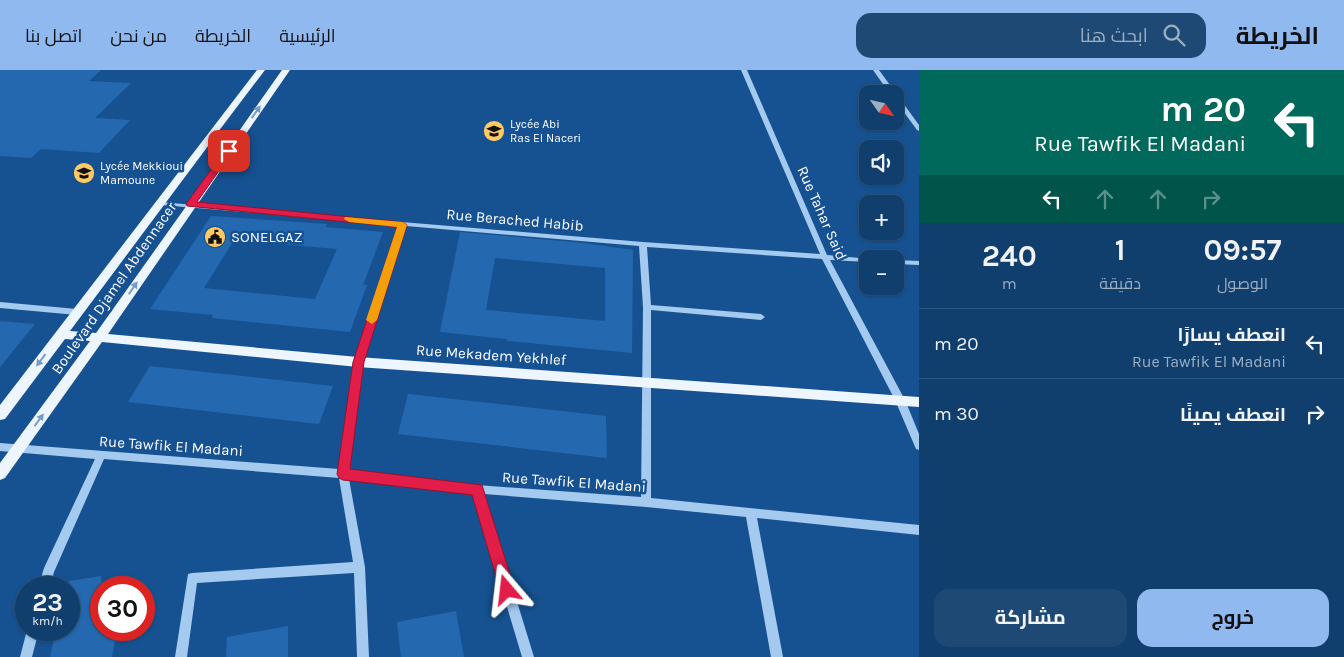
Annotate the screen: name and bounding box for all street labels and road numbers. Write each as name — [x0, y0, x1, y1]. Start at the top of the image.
street label: Rue Tahar Said — [793, 163, 851, 263]
street label: Boulevard Djamel Abdennacer — [48, 198, 181, 377]
street label: Rue Berached Habib — [446, 205, 584, 235]
street label: Rue Mekadem Yekhlef — [415, 341, 567, 369]
street label: Rue Tawfik El Madani — [98, 432, 244, 460]
street label: Rue Tawfik El Madani — [501, 468, 647, 496]

